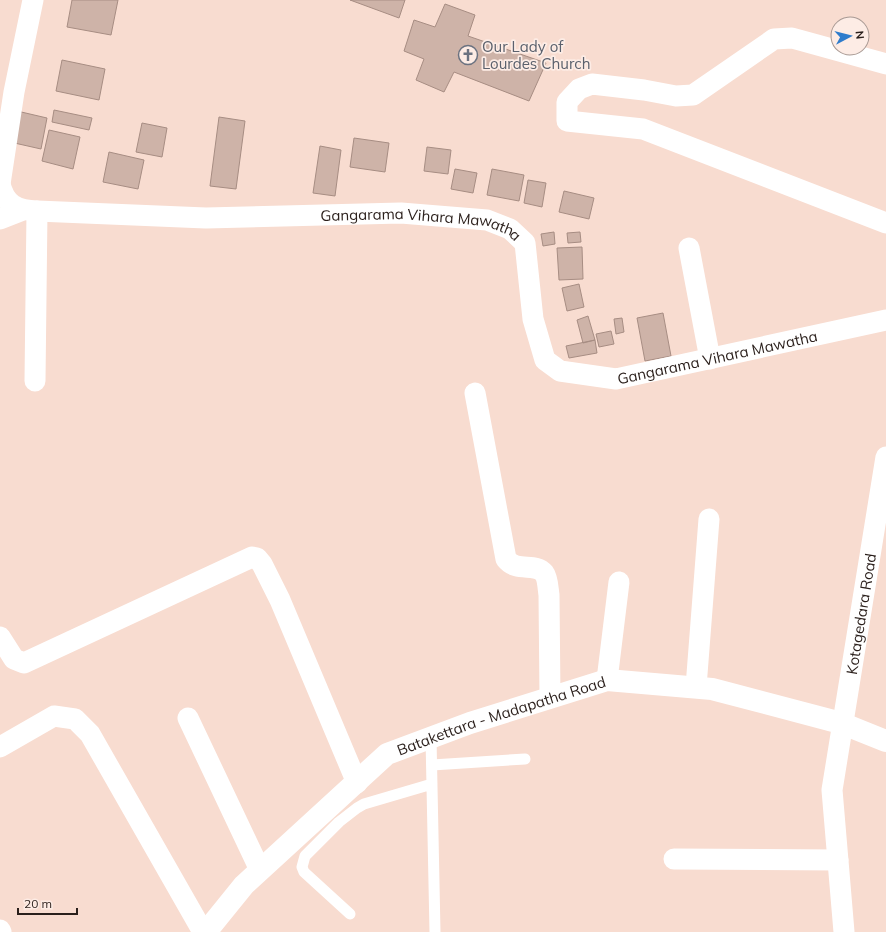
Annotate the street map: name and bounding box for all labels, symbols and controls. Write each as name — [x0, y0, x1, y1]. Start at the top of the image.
north arrow — [830, 16, 870, 56]
text: N — [852, 30, 867, 40]
place label: Our Lady of Lourdes Church — [482, 37, 590, 73]
church icon: Our Lady of Lourdes Church — [457, 44, 479, 66]
street label: Gangarama Vihara Mawatha — [320, 203, 526, 245]
street label: Gangarama Vihara Mawatha — [615, 326, 819, 388]
street label: Kotagedara Road — [841, 552, 880, 676]
street label: Batakettara - Madapatha Road — [394, 672, 608, 759]
scale bar — [18, 890, 77, 916]
text: 20 m — [24, 896, 52, 911]

